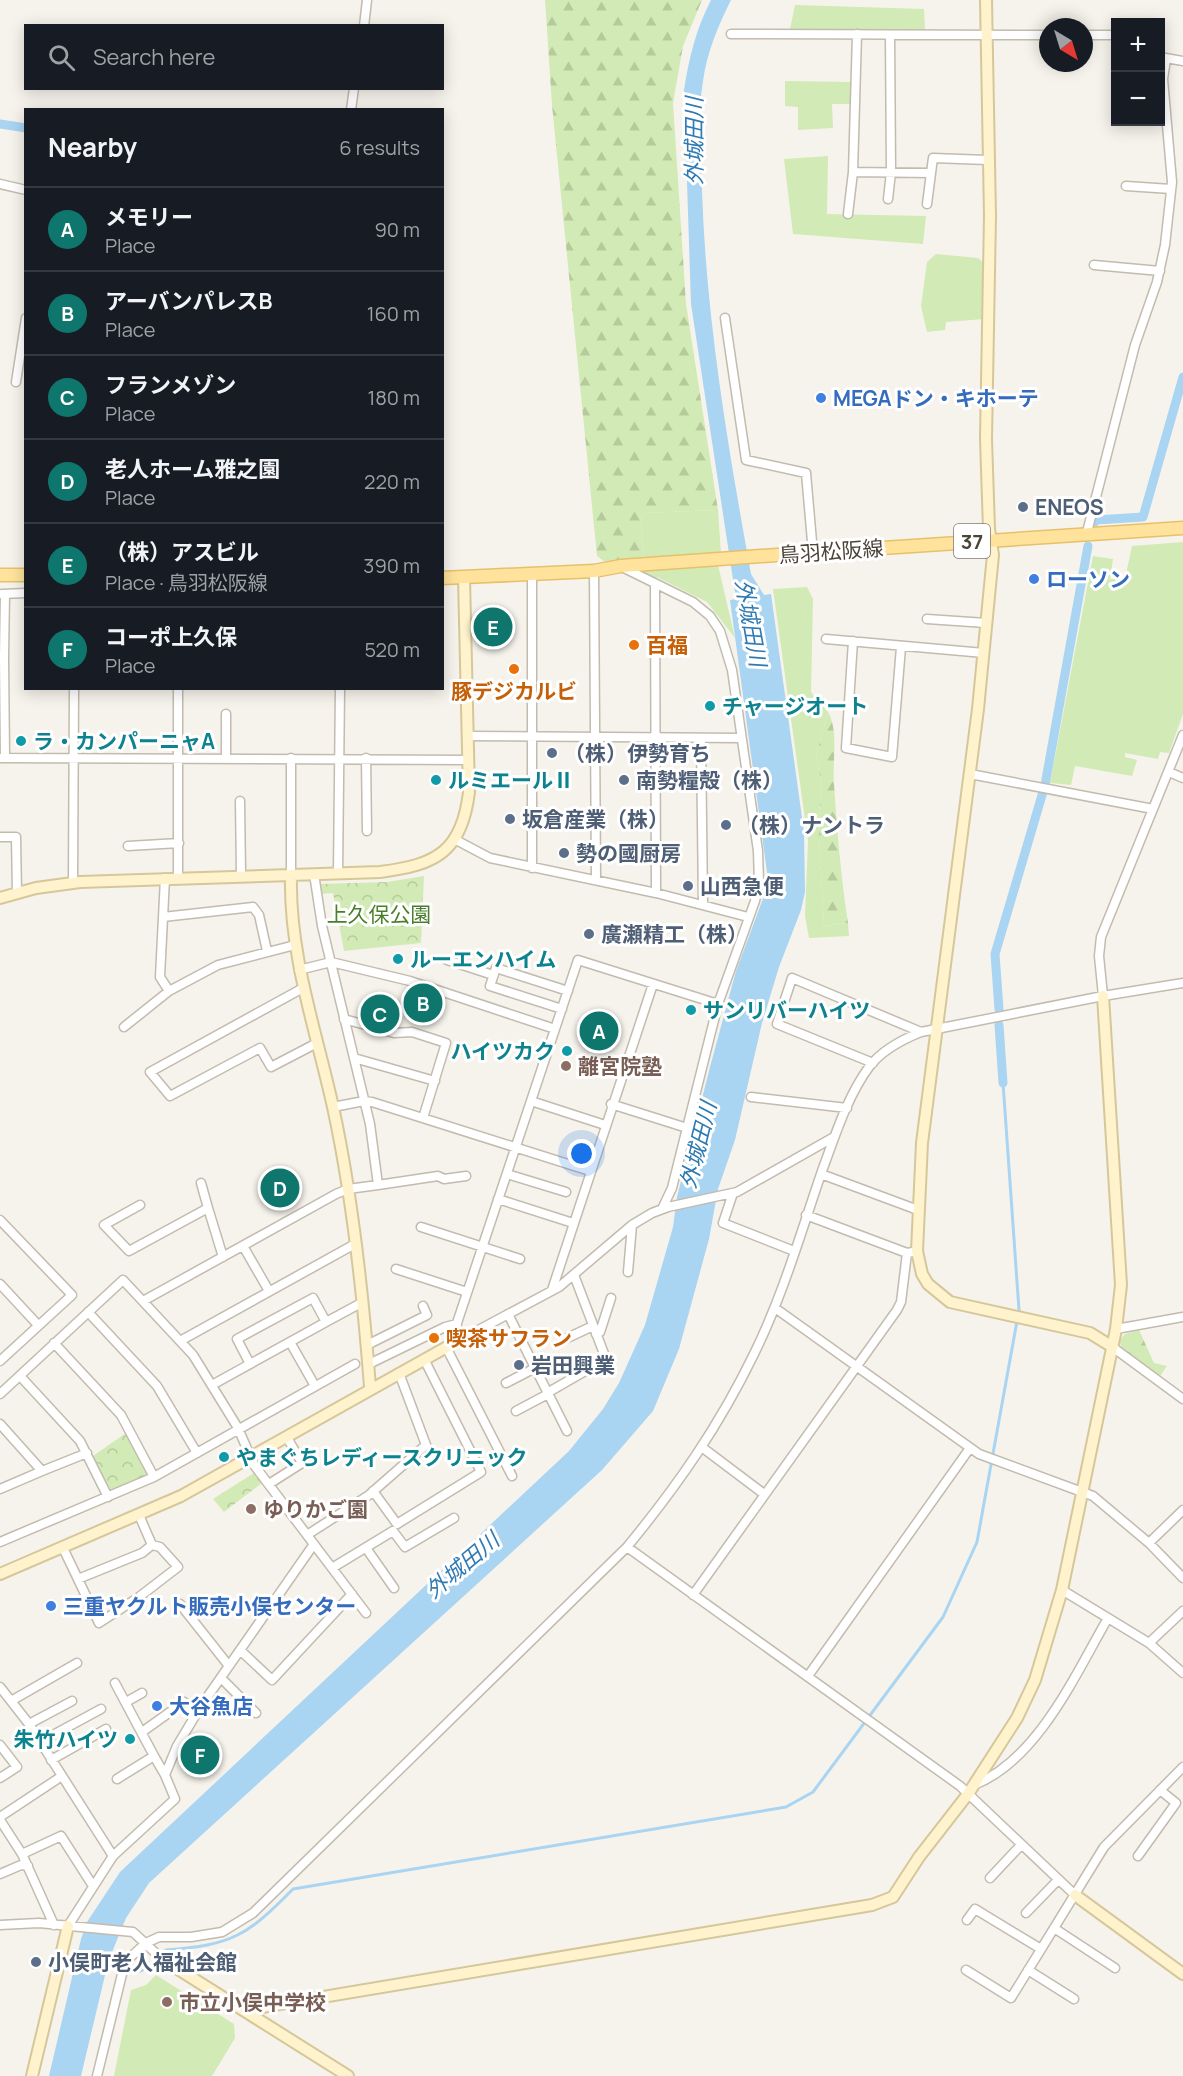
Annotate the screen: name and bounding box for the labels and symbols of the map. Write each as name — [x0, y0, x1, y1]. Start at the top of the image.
north arrow — [1039, 18, 1093, 72]
water label: 外城田川 — [679, 95, 709, 185]
place label: MEGAドン・キホーテ — [833, 384, 1039, 412]
marker: MEGAドン・キホーテ — [814, 391, 828, 405]
place label: ENEOS — [1035, 493, 1104, 521]
marker: ENEOS — [1016, 500, 1030, 514]
road number: 37 — [954, 524, 990, 558]
street label: 鳥羽松阪線 — [778, 533, 884, 569]
place label: ローソン — [1046, 565, 1130, 593]
marker: ローソン — [1027, 572, 1041, 586]
water label: 外城田川 — [729, 577, 774, 671]
pin: E — [474, 604, 512, 650]
place label: 百福 — [646, 631, 688, 659]
marker: 百福 — [627, 638, 641, 652]
marker: 豚デジカルビ — [507, 662, 521, 676]
place label: 豚デジカルビ — [451, 677, 577, 705]
place label: チャージオート — [722, 692, 868, 720]
marker: チャージオート — [703, 699, 717, 713]
place label: ラ・カンパーニャA — [33, 727, 215, 755]
marker: ラ・カンパーニャA — [14, 734, 28, 748]
place label: （株）伊勢育ち — [564, 739, 711, 767]
marker: （株）伊勢育ち — [545, 746, 559, 760]
place label: ルミエールⅡ — [448, 766, 574, 794]
place label: 南勢糧殻（株） — [636, 766, 783, 794]
marker: ルミエールⅡ — [429, 773, 443, 787]
marker: 南勢糧殻（株） — [617, 773, 631, 787]
place label: 坂倉産業（株） — [522, 805, 669, 833]
place label: （株）ナントラ — [738, 811, 885, 839]
marker: 坂倉産業（株） — [503, 812, 517, 826]
marker: （株）ナントラ — [719, 818, 733, 832]
place label: 勢の國厨房 — [576, 839, 681, 867]
marker: 勢の國厨房 — [557, 846, 571, 860]
place label: 山西急便 — [700, 872, 784, 900]
marker: 山西急便 — [681, 879, 695, 893]
park label: 上久保公園 — [327, 900, 432, 928]
place label: 廣瀬精工（株） — [601, 920, 748, 948]
marker: 廣瀬精工（株） — [582, 927, 596, 941]
place label: ルーエンハイム — [410, 945, 556, 973]
marker: ルーエンハイム — [391, 952, 405, 966]
pin: B — [404, 980, 442, 1026]
pin: C — [360, 992, 400, 1036]
place label: サンリバーハイツ — [703, 996, 870, 1024]
marker: サンリバーハイツ — [684, 1003, 698, 1017]
pin: A — [580, 1008, 618, 1054]
place label: ハイツカク — [450, 1037, 555, 1065]
marker: ハイツカク — [560, 1044, 574, 1058]
place label: 離宮院塾 — [578, 1052, 662, 1080]
marker: 離宮院塾 — [559, 1059, 573, 1073]
water label: 外城田川 — [673, 1097, 724, 1191]
your location — [567, 1139, 596, 1168]
pin: D — [260, 1166, 300, 1210]
place label: 喫茶サフラン — [446, 1324, 572, 1352]
marker: 喫茶サフラン — [427, 1331, 441, 1345]
place label: 岩田興業 — [531, 1351, 615, 1379]
marker: 岩田興業 — [512, 1358, 526, 1372]
place label: やまぐちレディースクリニック — [236, 1443, 527, 1471]
marker: やまぐちレディースクリニック — [217, 1450, 231, 1464]
place label: ゆりかご園 — [263, 1495, 368, 1523]
marker: ゆりかご園 — [244, 1502, 258, 1516]
water label: 外城田川 — [419, 1524, 507, 1605]
place label: 三重ヤクルト販売小俣センター — [63, 1592, 356, 1620]
marker: 三重ヤクルト販売小俣センター — [44, 1599, 58, 1613]
place label: 大谷魚店 — [169, 1692, 253, 1720]
marker: 大谷魚店 — [150, 1699, 164, 1713]
place label: 朱竹ハイツ — [13, 1725, 118, 1753]
marker: 朱竹ハイツ — [123, 1732, 137, 1746]
pin: F — [180, 1732, 220, 1778]
place label: 小俣町老人福祉会館 — [48, 1948, 237, 1976]
marker: 小俣町老人福祉会館 — [29, 1955, 43, 1969]
place label: 市立小俣中学校 — [179, 1988, 326, 2016]
marker: 市立小俣中学校 — [160, 1995, 174, 2009]

